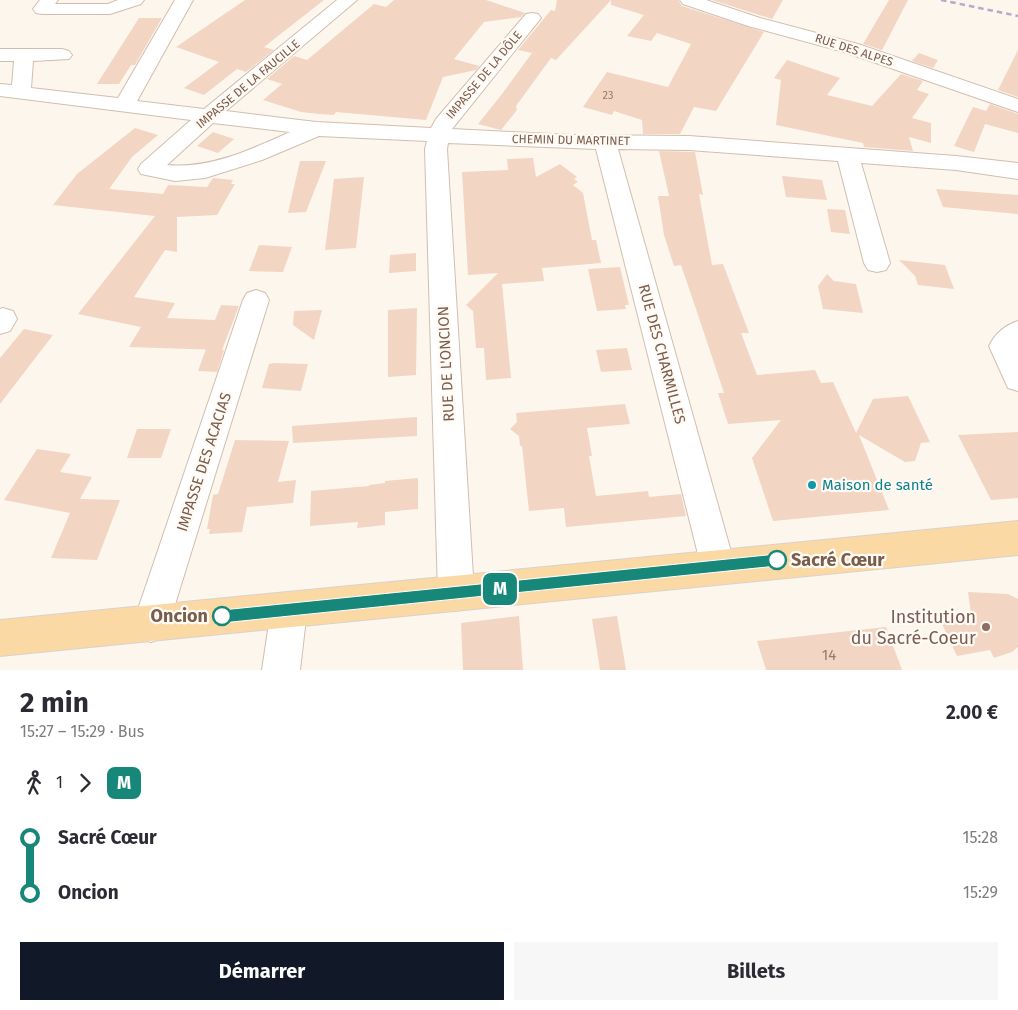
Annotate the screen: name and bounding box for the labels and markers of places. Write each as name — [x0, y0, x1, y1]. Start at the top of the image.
place label: Maison de santé — [822, 476, 933, 494]
marker: Maison de santé — [806, 479, 818, 491]
place label: Sacré Cœur — [791, 549, 885, 571]
marker: Sacré Cœur — [767, 550, 787, 570]
place label: Oncion — [151, 605, 208, 627]
marker: Oncion — [212, 606, 232, 626]
place label: Institution du Sacré-Coeur — [851, 606, 976, 649]
marker: Institution du Sacré-Coeur — [980, 621, 992, 633]

